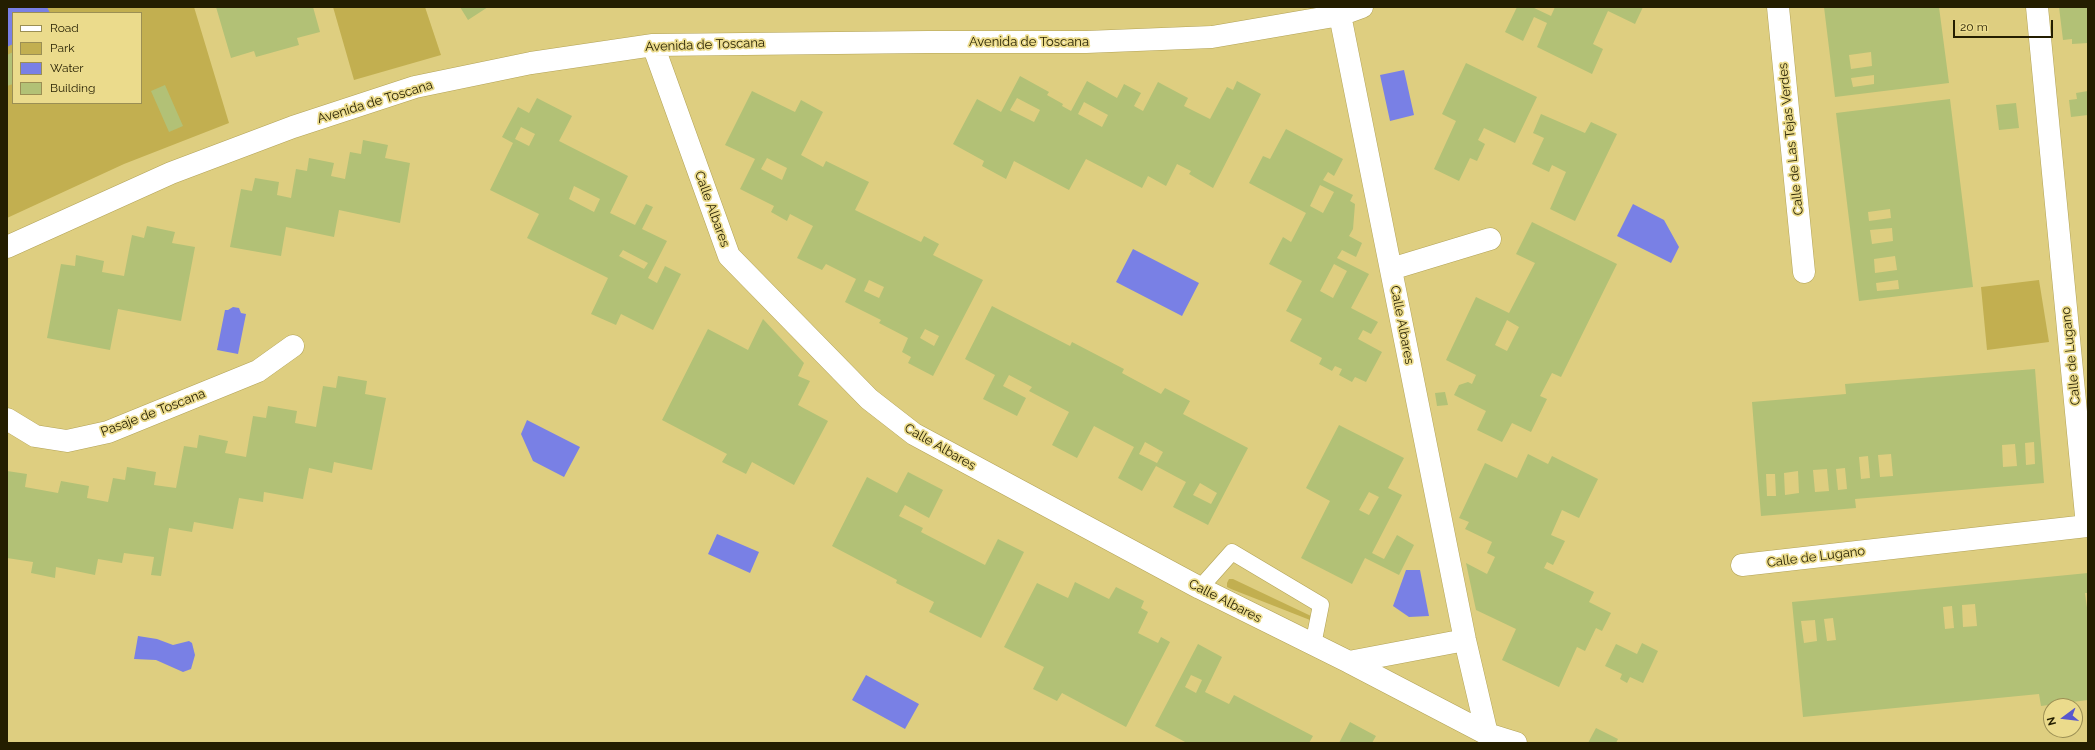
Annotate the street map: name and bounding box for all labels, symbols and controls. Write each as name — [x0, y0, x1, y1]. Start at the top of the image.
legend — [12, 12, 142, 104]
scale bar — [1955, 12, 2055, 38]
text: 20 m — [1960, 20, 1988, 34]
text: Road — [50, 21, 79, 35]
street label: Avenida de Toscana — [969, 34, 1089, 50]
street label: Avenida de Toscana — [645, 35, 765, 55]
text: Park — [50, 41, 75, 55]
text: Water — [50, 61, 84, 75]
street label: Calle de Las Tejas Verdes — [1775, 62, 1807, 216]
street label: Avenida de Toscana — [315, 77, 435, 127]
text: Building — [50, 81, 96, 95]
street label: Calle Albares — [691, 169, 733, 249]
street label: Calle Albares — [1387, 284, 1417, 366]
street label: Calle de Lugano — [2058, 306, 2084, 406]
street label: Pasaje de Toscana — [99, 386, 207, 440]
street label: Calle Albares — [902, 420, 978, 474]
street label: Calle de Lugano — [1766, 543, 1866, 571]
street label: Calle Albares — [1186, 576, 1264, 626]
north arrow — [2043, 698, 2083, 738]
text: N — [2045, 715, 2059, 727]

